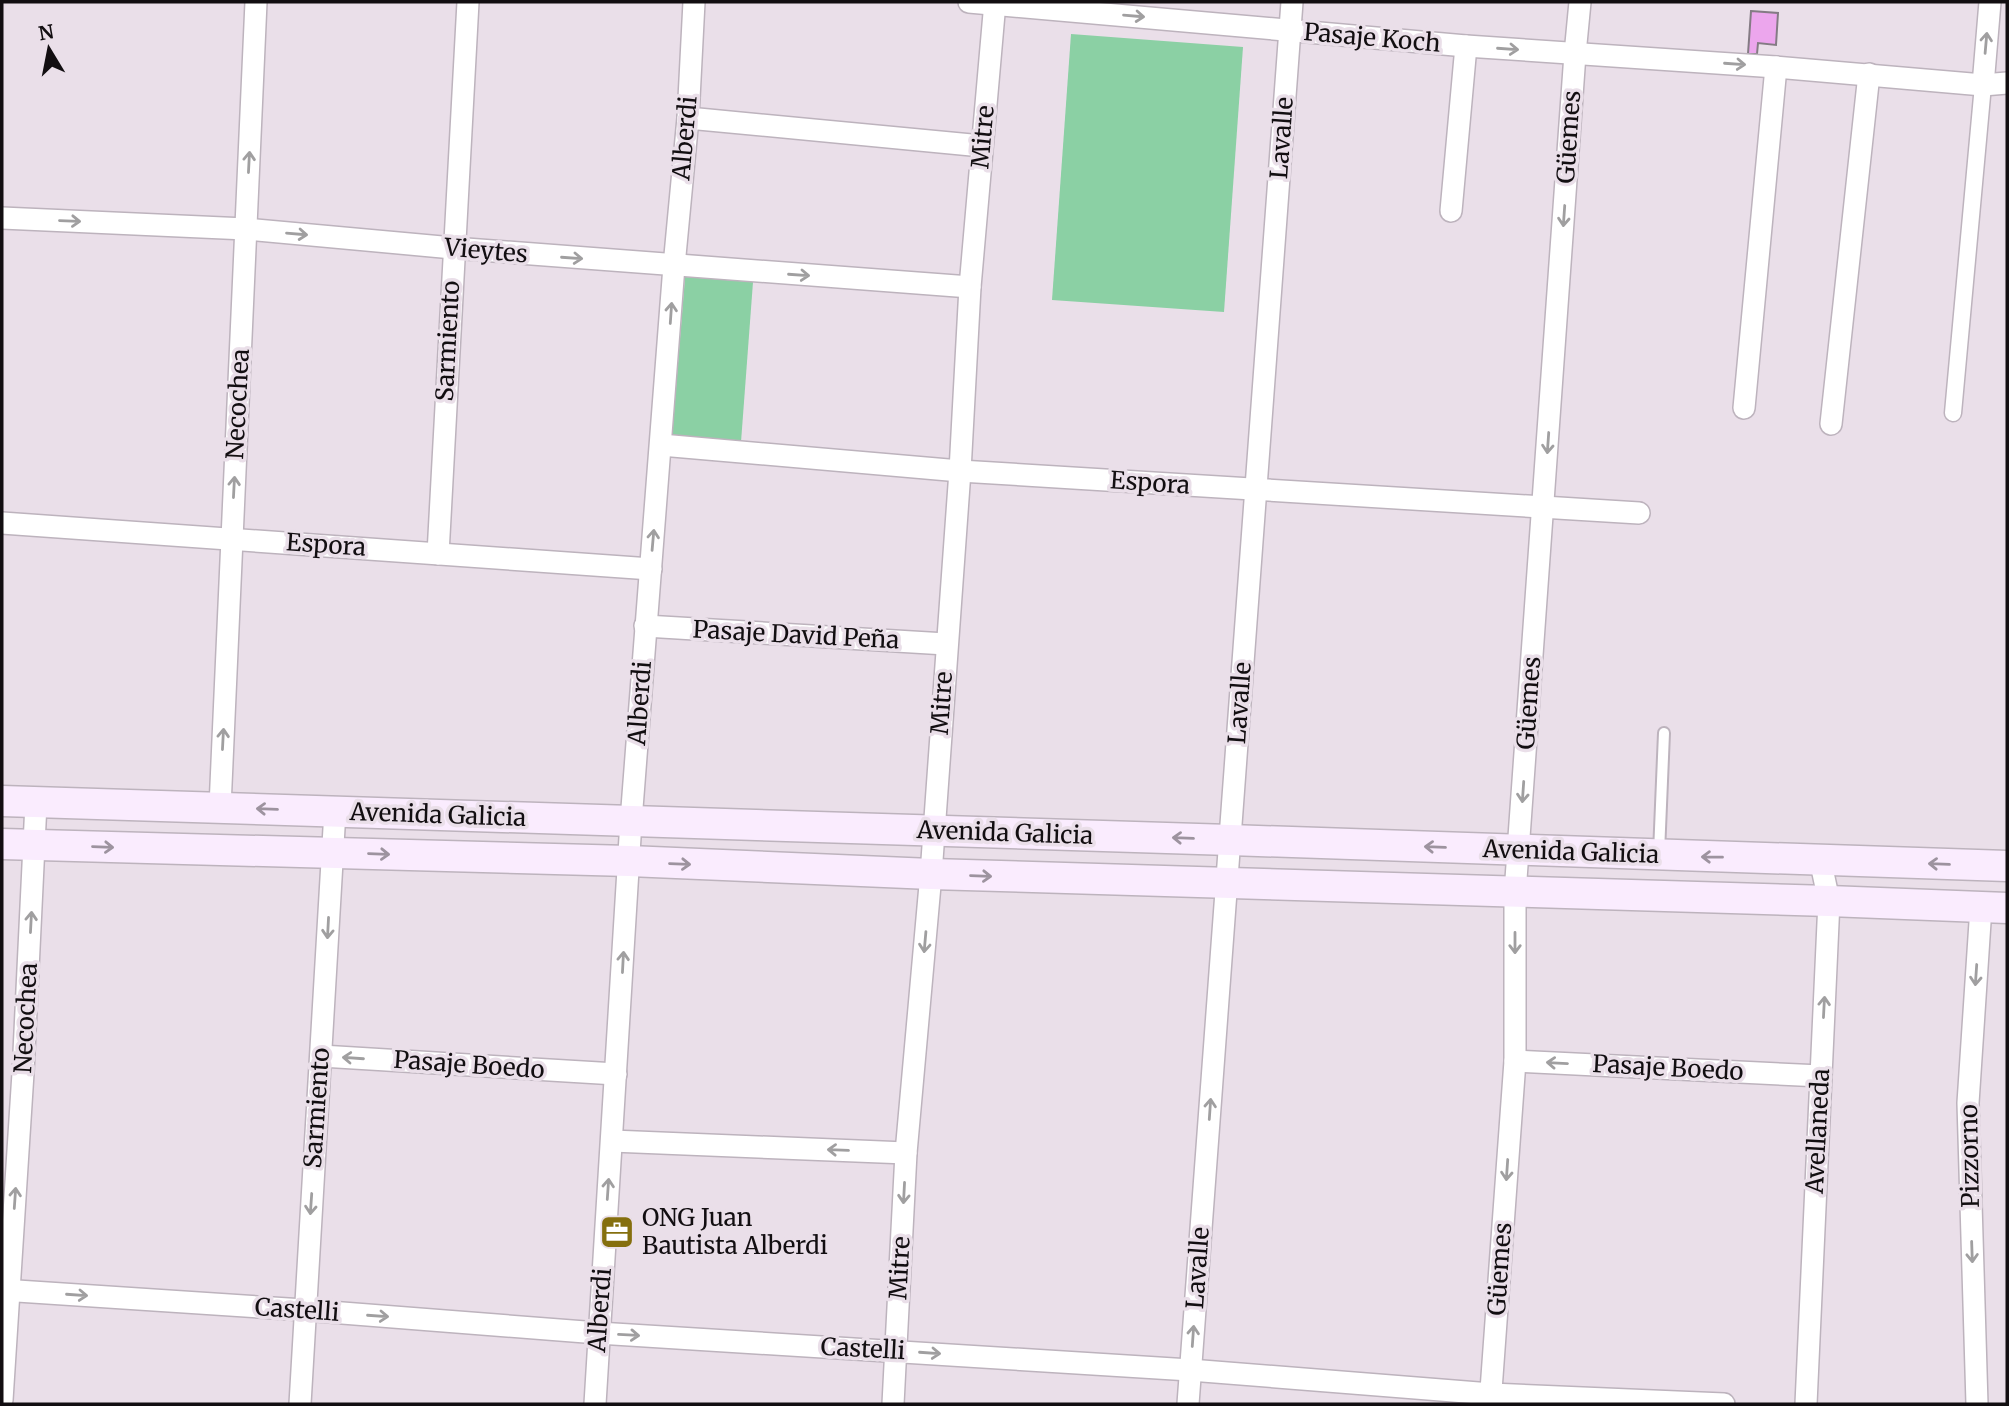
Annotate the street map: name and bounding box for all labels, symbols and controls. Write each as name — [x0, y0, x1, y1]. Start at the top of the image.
one-way arrow — [1123, 10, 1145, 23]
north arrow — [14, 14, 84, 84]
street label: Pasaje Koch — [1302, 16, 1442, 59]
text: N — [37, 19, 56, 45]
one-way arrow — [1980, 33, 1993, 55]
one-way arrow — [1496, 43, 1518, 56]
one-way arrow — [1723, 58, 1745, 71]
street label: Güemes — [1550, 89, 1587, 184]
street label: Alberdi — [665, 94, 704, 182]
street label: Lavalle — [1263, 96, 1300, 180]
street label: Mitre — [964, 104, 1001, 170]
one-way arrow — [243, 151, 256, 174]
one-way arrow — [1557, 205, 1570, 228]
one-way arrow — [58, 215, 81, 228]
one-way arrow — [285, 227, 308, 240]
street label: Vieytes — [442, 231, 529, 270]
one-way arrow — [561, 252, 583, 265]
one-way arrow — [788, 268, 811, 281]
street label: Sarmiento — [429, 280, 466, 402]
one-way arrow — [665, 302, 678, 325]
street label: Necochea — [219, 348, 256, 460]
one-way arrow — [1541, 431, 1554, 454]
street label: Espora — [1109, 464, 1191, 501]
one-way arrow — [228, 476, 241, 499]
street label: Espora — [285, 526, 367, 563]
one-way arrow — [647, 529, 660, 552]
street label: Pasaje David Peña — [692, 614, 900, 655]
street label: Güemes — [1510, 655, 1547, 750]
street label: Alberdi — [621, 660, 658, 747]
street label: Lavalle — [1221, 661, 1258, 745]
street label: Mitre — [924, 670, 959, 736]
one-way arrow — [216, 728, 229, 751]
one-way arrow — [1516, 781, 1529, 803]
street label: Avenida Galicia — [348, 796, 527, 833]
one-way arrow — [256, 802, 279, 815]
street label: Avenida Galicia — [915, 814, 1094, 851]
one-way arrow — [1172, 832, 1195, 845]
street label: Avenida Galicia — [1481, 833, 1660, 870]
one-way arrow — [91, 841, 114, 854]
one-way arrow — [1424, 841, 1447, 854]
one-way arrow — [367, 848, 390, 861]
one-way arrow — [1700, 850, 1723, 863]
one-way arrow — [668, 857, 691, 870]
one-way arrow — [1928, 857, 1951, 870]
one-way arrow — [969, 869, 992, 883]
one-way arrow — [24, 911, 37, 934]
one-way arrow — [321, 916, 334, 939]
one-way arrow — [918, 931, 931, 953]
one-way arrow — [1508, 931, 1522, 954]
one-way arrow — [617, 952, 630, 974]
street label: Necochea — [7, 962, 44, 1074]
one-way arrow — [1969, 964, 1982, 986]
one-way arrow — [1817, 996, 1830, 1019]
street label: Pasaje Boedo — [393, 1044, 546, 1085]
street label: Sarmiento — [297, 1047, 336, 1169]
street label: Pasaje Boedo — [1592, 1048, 1744, 1087]
one-way arrow — [342, 1051, 364, 1064]
one-way arrow — [1546, 1057, 1569, 1070]
street label: Avellaneda — [1799, 1067, 1836, 1195]
one-way arrow — [1204, 1099, 1217, 1121]
street label: Pizzorno — [1953, 1104, 1986, 1208]
one-way arrow — [827, 1143, 850, 1156]
one-way arrow — [1500, 1159, 1513, 1181]
one-way arrow — [602, 1179, 615, 1201]
one-way arrow — [897, 1182, 910, 1205]
one-way arrow — [9, 1188, 22, 1210]
one-way arrow — [305, 1192, 318, 1215]
place label: ONG Juan Bautista Alberdi — [642, 1202, 828, 1261]
office icon: ONG Juan Bautista Alberdi — [598, 1213, 636, 1251]
street label: Güemes — [1481, 1221, 1518, 1316]
street label: Lavalle — [1179, 1226, 1216, 1310]
street label: Mitre — [882, 1235, 917, 1300]
one-way arrow — [1966, 1240, 1979, 1263]
street label: Alberdi — [581, 1267, 618, 1354]
one-way arrow — [66, 1289, 89, 1302]
street label: Castelli — [254, 1291, 341, 1328]
one-way arrow — [366, 1310, 389, 1323]
one-way arrow — [1187, 1325, 1200, 1348]
one-way arrow — [617, 1329, 640, 1342]
street label: Castelli — [820, 1331, 906, 1366]
one-way arrow — [918, 1347, 940, 1360]

